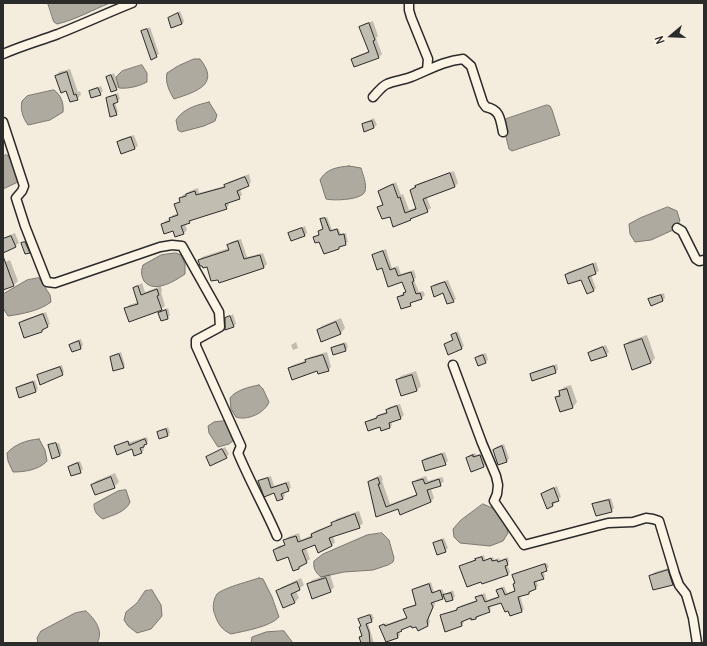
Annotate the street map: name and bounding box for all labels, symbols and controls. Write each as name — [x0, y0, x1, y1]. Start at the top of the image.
north arrow — [651, 16, 691, 56]
text: N — [652, 34, 668, 46]

